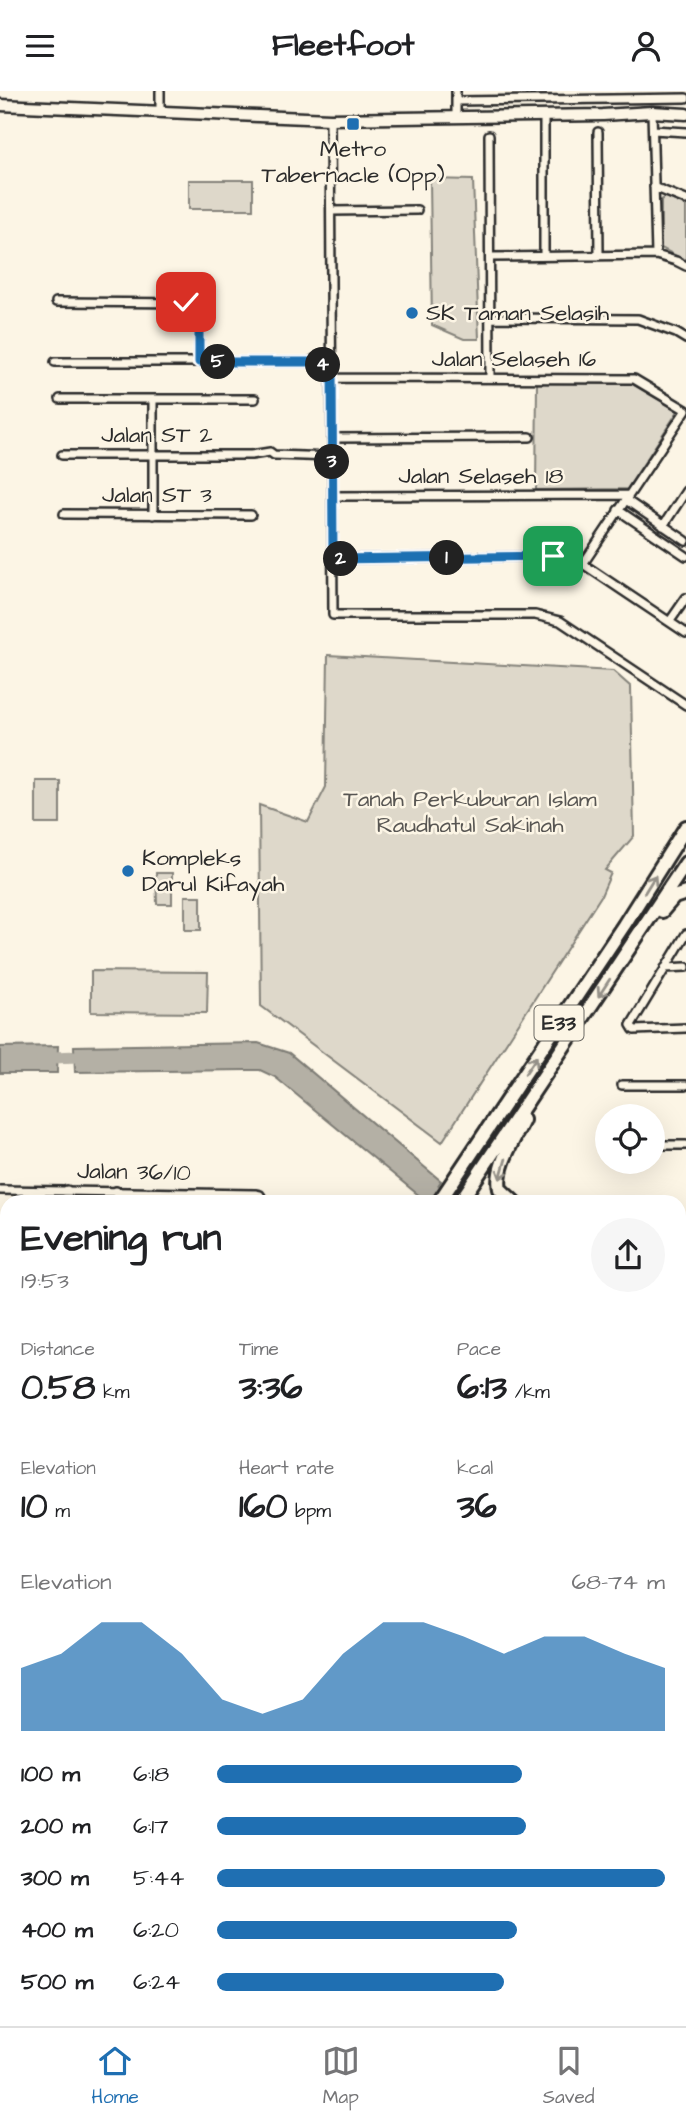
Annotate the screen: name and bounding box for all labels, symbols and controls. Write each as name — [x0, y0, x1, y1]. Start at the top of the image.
text: Fleetfoot — [272, 23, 414, 68]
icon: menu — [21, 27, 59, 65]
icon: person — [627, 27, 665, 65]
marker: Metro Tabernacle (Opp) — [345, 116, 361, 132]
place label: Metro Tabernacle (Opp) — [261, 133, 445, 191]
pin — [156, 272, 216, 332]
icon: check — [167, 283, 205, 321]
place label: SK Taman Selasih — [426, 297, 610, 329]
marker: SK Taman Selasih — [404, 305, 420, 321]
street label: Jalan Selaseh 16 — [432, 343, 596, 375]
pin: 5 — [200, 345, 235, 379]
pin: 4 — [306, 347, 340, 383]
text: 5 — [211, 348, 224, 375]
text: 4 — [316, 351, 329, 378]
street label: Jalan ST 2 — [101, 419, 213, 451]
pin: 3 — [314, 445, 350, 479]
text: 3 — [327, 448, 336, 475]
street label: Jalan Selaseh 18 — [399, 460, 564, 492]
street label: Jalan ST 3 — [102, 479, 212, 511]
pin — [523, 526, 583, 586]
icon: arrive — [534, 537, 572, 575]
pin: 1 — [430, 540, 464, 575]
pin: 2 — [324, 541, 358, 577]
text: 1 — [445, 544, 448, 571]
text: 2 — [335, 545, 346, 572]
park label: Tanah Perkuburan Islam Raudhatul Sakinah — [343, 783, 597, 841]
place label: Kompleks Darul Kifayah — [142, 842, 285, 901]
marker: Kompleks Darul Kifayah — [120, 863, 136, 879]
one-way arrow — [643, 875, 657, 895]
one-way arrow — [596, 978, 611, 997]
road number: E33 — [534, 1005, 584, 1041]
one-way arrow — [524, 1056, 538, 1075]
map controls — [595, 1104, 665, 1174]
button: locate — [595, 1104, 665, 1174]
street label: Jalan 36/10 — [77, 1155, 191, 1189]
one-way arrow — [495, 1158, 508, 1180]
text: Evening run — [21, 1213, 222, 1265]
button: share — [591, 1218, 665, 1292]
text: 19:53 — [21, 1265, 69, 1297]
text: Distance — [21, 1336, 95, 1363]
text: Time — [239, 1336, 279, 1363]
text: Pace — [457, 1336, 501, 1363]
text: 0.58 — [21, 1363, 95, 1412]
text: 3:36 — [239, 1363, 302, 1412]
text: 6:13 — [457, 1363, 507, 1412]
text: km — [95, 1379, 130, 1406]
text: /km — [507, 1379, 550, 1406]
text: Elevation — [21, 1455, 96, 1482]
text: Heart rate — [239, 1455, 334, 1482]
text: kcal — [457, 1455, 493, 1482]
text: 10 — [21, 1482, 48, 1531]
text: 160 — [239, 1482, 288, 1531]
text: 36 — [457, 1482, 497, 1531]
text: m — [48, 1498, 70, 1525]
text: bpm — [288, 1498, 331, 1525]
text: Elevation — [21, 1566, 112, 1598]
text: 68–74 m — [572, 1566, 665, 1598]
text: 100 m — [21, 1758, 80, 1790]
text: 6:18 — [133, 1758, 169, 1790]
text: 200 m — [21, 1810, 90, 1842]
text: 6:17 — [133, 1810, 168, 1842]
text: 300 m — [21, 1862, 89, 1894]
text: 5:44 — [133, 1862, 184, 1894]
text: 400 m — [21, 1914, 93, 1946]
text: 6:20 — [133, 1914, 179, 1946]
text: 500 m — [21, 1966, 93, 1998]
text: 6:24 — [133, 1966, 180, 1998]
tab: Home — [91, 2042, 139, 2111]
tab: Map — [322, 2042, 360, 2111]
tab: Saved — [543, 2042, 594, 2111]

